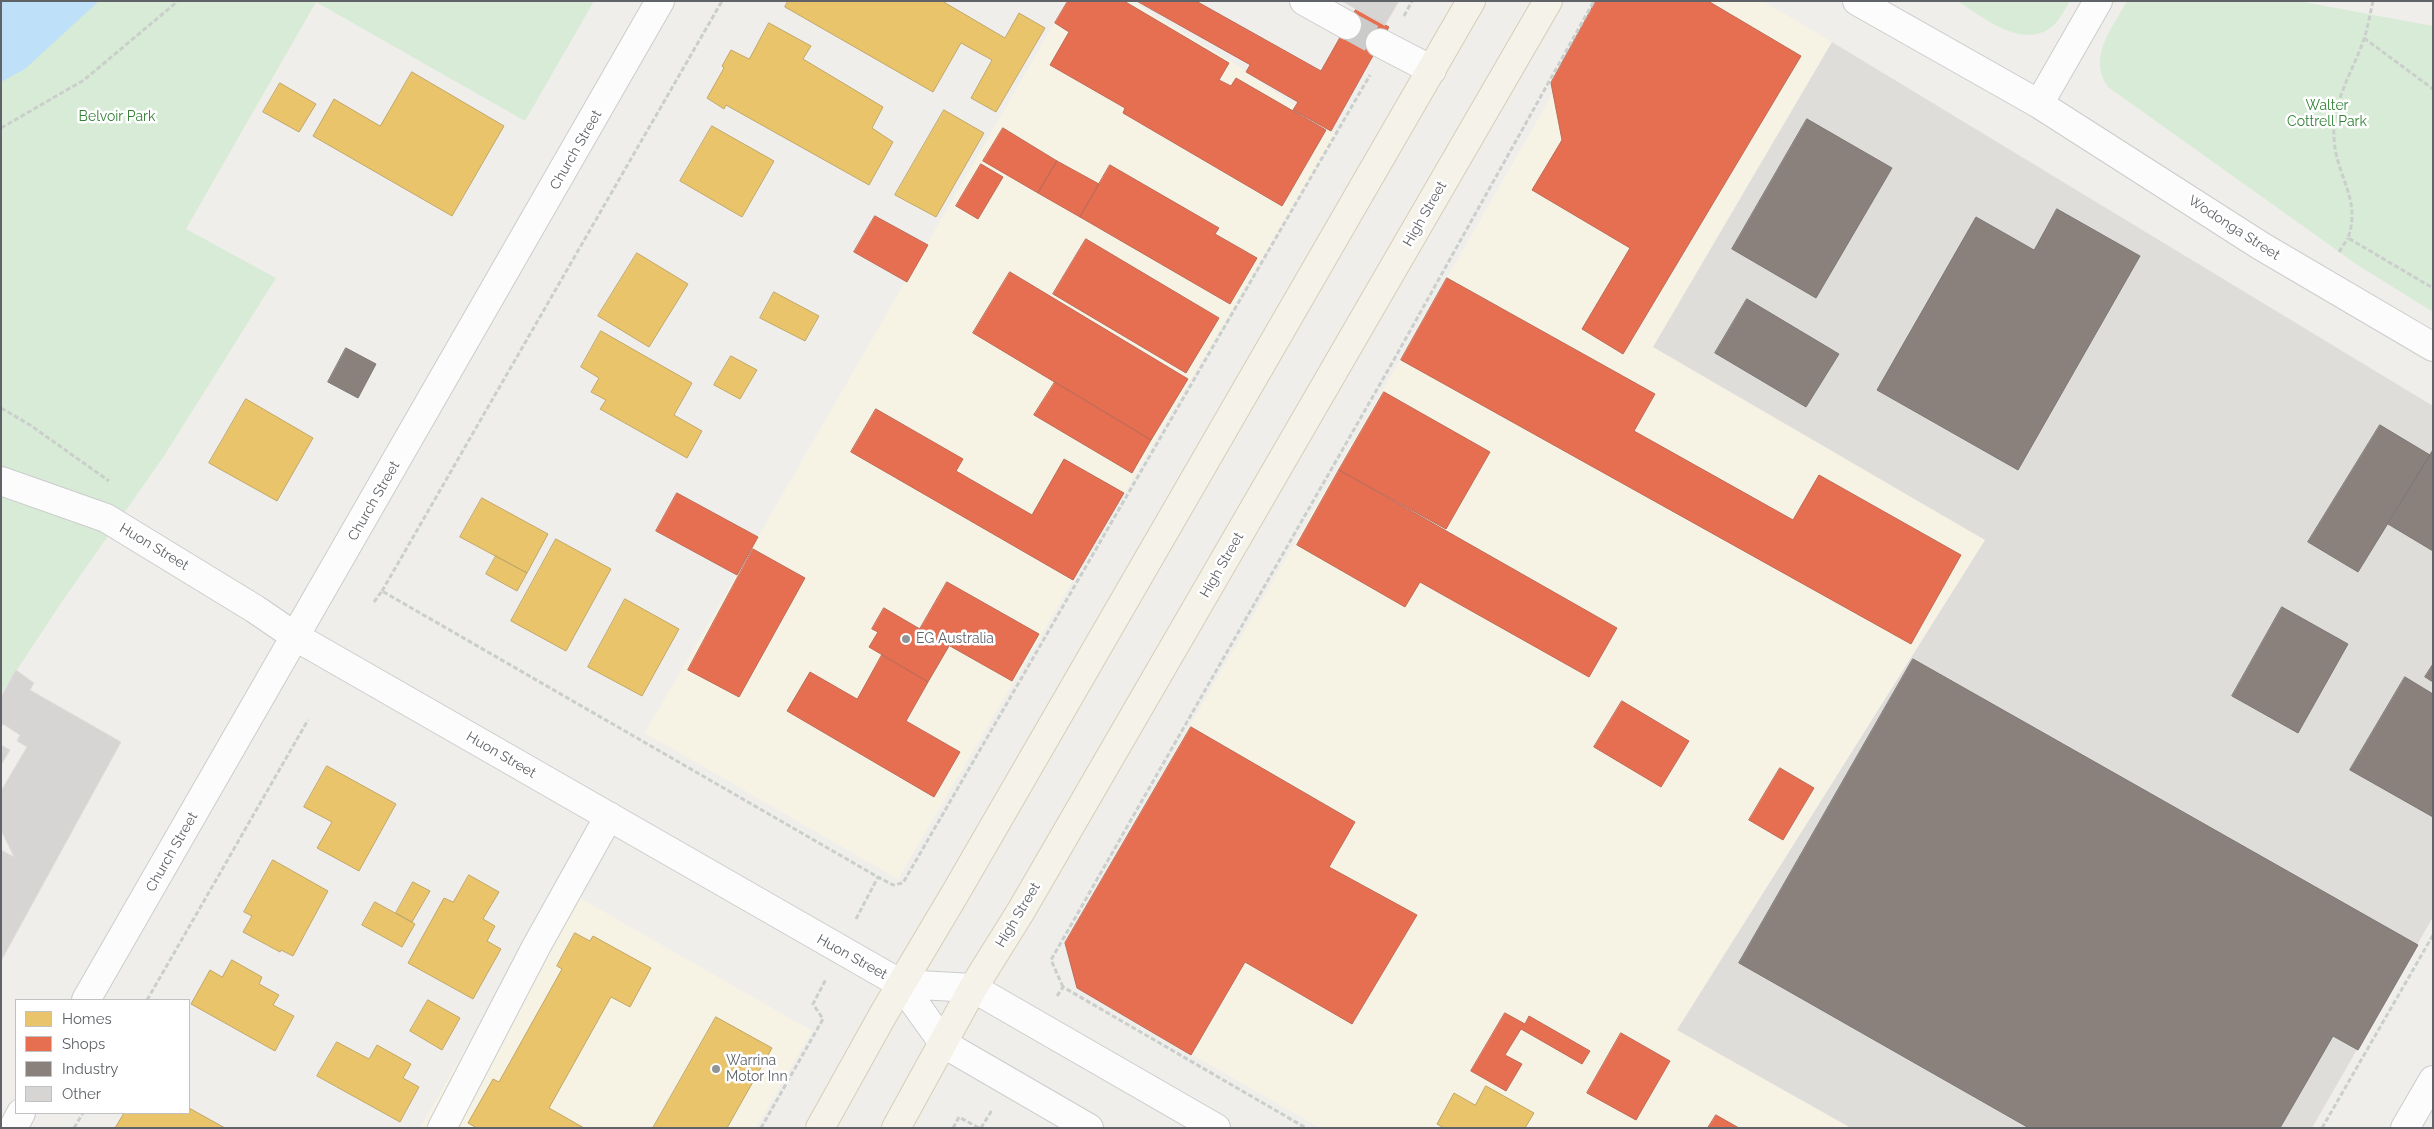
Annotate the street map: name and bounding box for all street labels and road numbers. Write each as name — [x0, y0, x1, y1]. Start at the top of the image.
street label: Church Street — [546, 107, 606, 193]
street label: High Street — [1400, 178, 1450, 250]
street label: Wodonga Street — [2185, 192, 2283, 264]
street label: Church Street — [344, 458, 404, 544]
street label: Huon Street — [116, 520, 192, 574]
street label: High Street — [1197, 529, 1247, 601]
street label: Huon Street — [463, 728, 539, 782]
street label: Church Street — [142, 809, 202, 895]
street label: High Street — [992, 880, 1044, 950]
street label: Huon Street — [814, 931, 890, 983]

